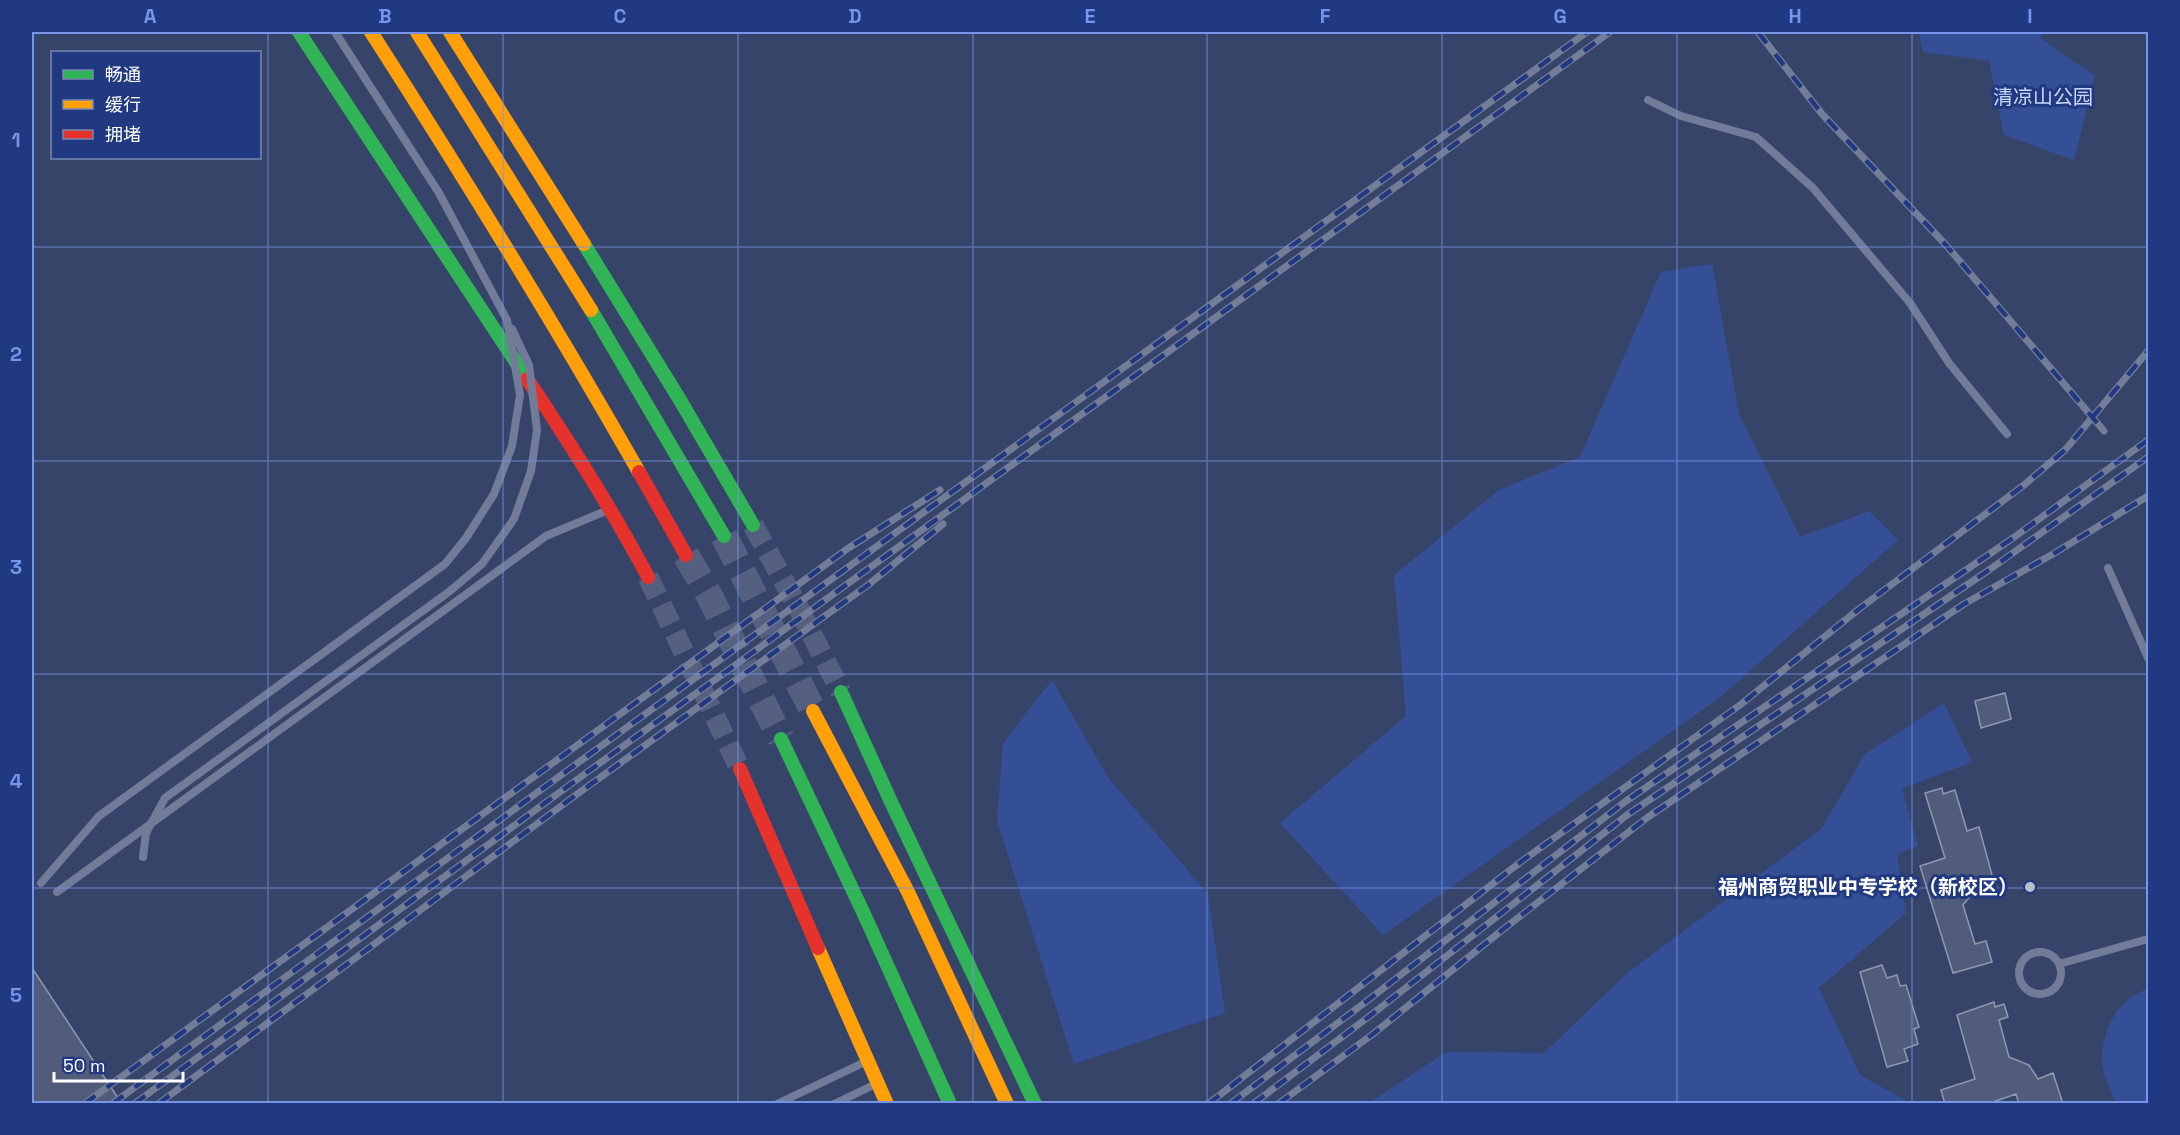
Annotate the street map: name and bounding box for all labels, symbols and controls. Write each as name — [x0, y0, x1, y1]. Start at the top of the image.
text: A — [144, 3, 157, 29]
text: B — [378, 3, 392, 29]
text: C — [614, 3, 627, 29]
text: D — [848, 3, 862, 29]
text: E — [1084, 3, 1096, 29]
text: F — [1320, 3, 1331, 29]
text: G — [1553, 3, 1567, 29]
text: H — [1788, 3, 1802, 29]
text: I — [2027, 3, 2033, 29]
legend — [51, 51, 261, 159]
text: 畅通 — [105, 63, 141, 86]
park label: 清凉山公园 — [1993, 84, 2093, 110]
text: 缓行 — [105, 93, 141, 116]
text: 拥堵 — [105, 123, 141, 146]
text: 1 — [11, 127, 21, 153]
text: 2 — [10, 341, 22, 367]
text: 3 — [10, 554, 22, 580]
text: 4 — [10, 768, 23, 794]
place label: 福州商贸职业中专学校（新校区） — [1718, 874, 2018, 900]
marker: 福州商贸职业中专学校（新校区） — [2023, 880, 2037, 894]
text: 5 — [10, 982, 22, 1008]
scale bar — [54, 1045, 183, 1083]
text: 50 m — [63, 1054, 105, 1077]

